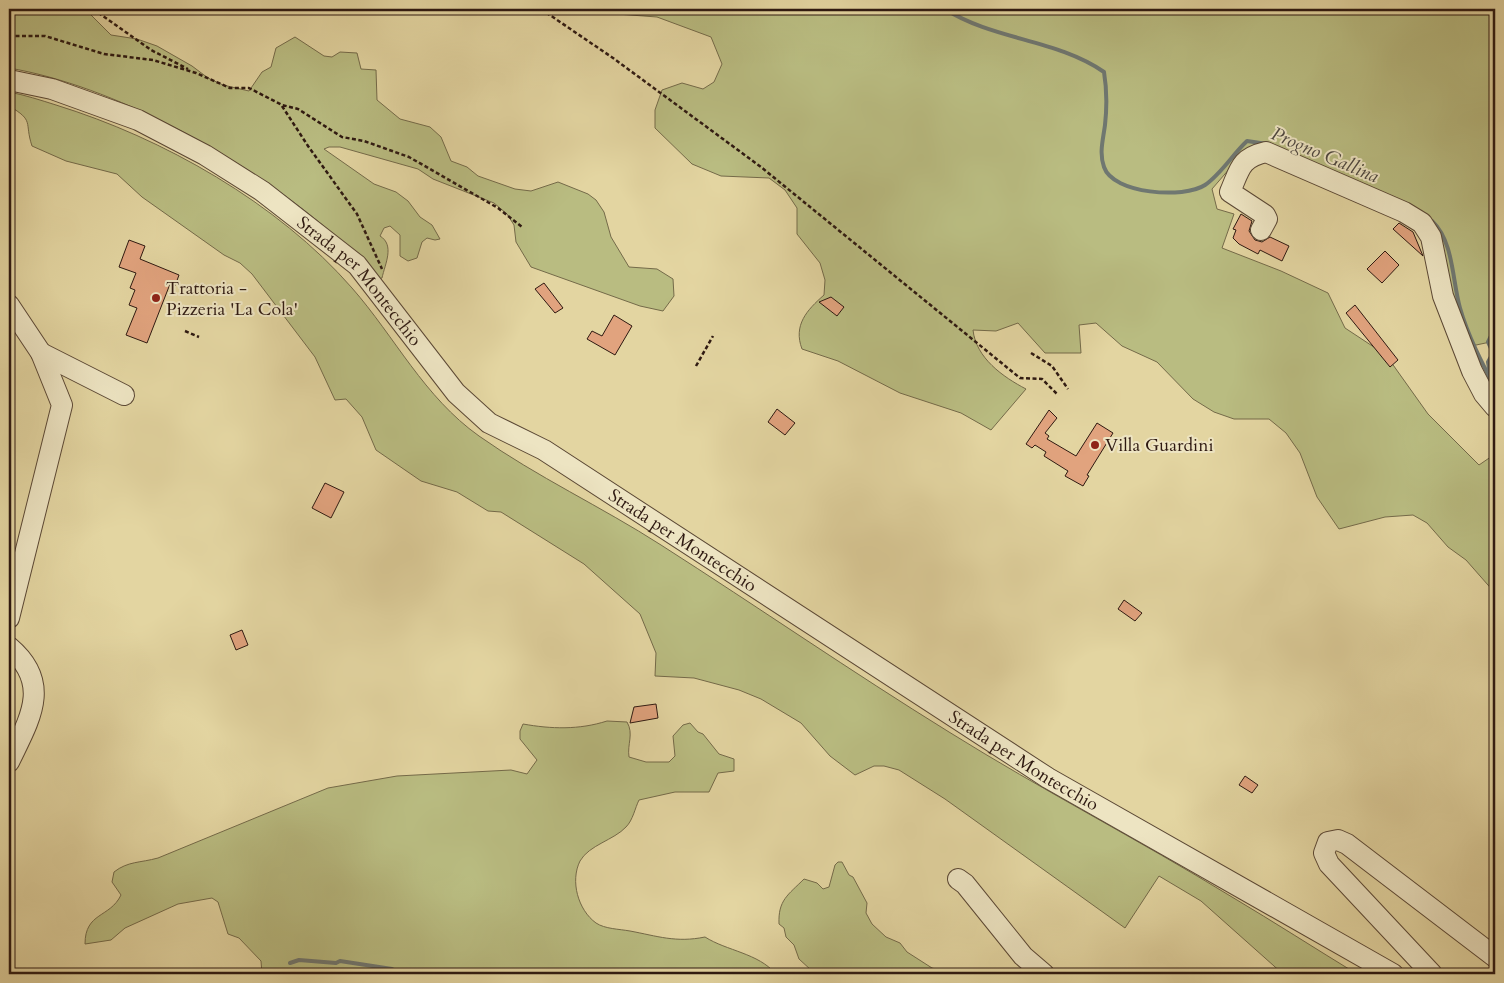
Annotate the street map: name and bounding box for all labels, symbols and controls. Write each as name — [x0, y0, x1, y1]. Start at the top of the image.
water label: Progno Gallina — [1267, 121, 1383, 189]
street label: Strada per Montecchio — [292, 210, 428, 352]
place label: Trattoria - Pizzeria 'La Cola' — [166, 276, 298, 322]
marker: Trattoria - Pizzeria 'La Cola' — [150, 292, 162, 304]
place label: Villa Guardini — [1105, 433, 1213, 458]
marker: Villa Guardini — [1089, 439, 1101, 451]
street label: Strada per Montecchio — [604, 483, 762, 598]
street label: Strada per Montecchio — [944, 704, 1103, 817]

